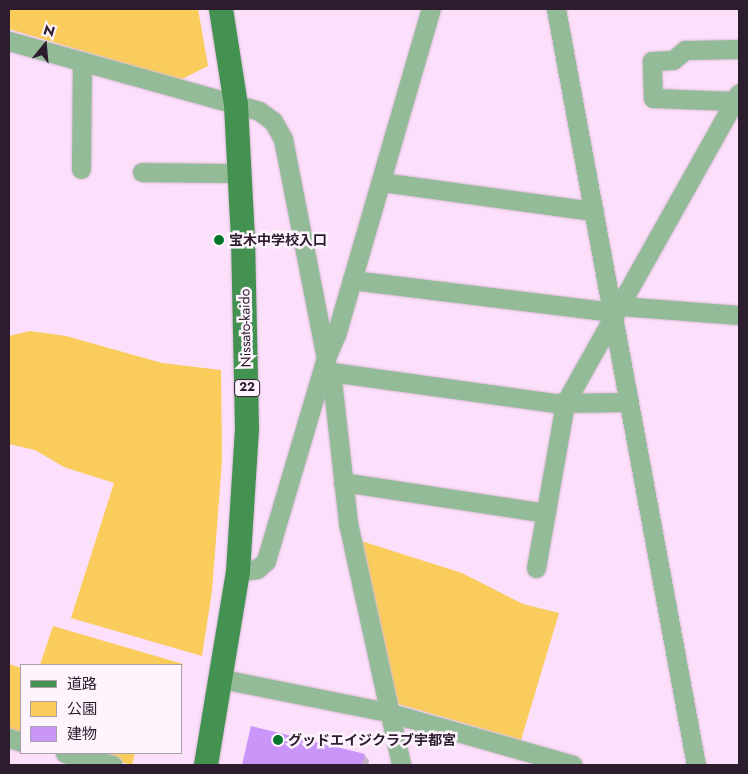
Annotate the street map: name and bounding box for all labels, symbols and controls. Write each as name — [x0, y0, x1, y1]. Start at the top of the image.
text: N — [41, 19, 58, 42]
north arrow — [20, 20, 70, 70]
place label: 宝木中学校入口 — [229, 232, 327, 248]
marker: 宝木中学校入口 — [213, 234, 225, 246]
street label: Nissato-kaido — [236, 289, 254, 367]
road number: 22 — [233, 378, 261, 398]
legend — [20, 664, 182, 754]
text: 道路 — [67, 673, 97, 695]
text: 公園 — [67, 698, 97, 720]
text: 建物 — [67, 723, 97, 745]
place label: グッドエイジクラブ宇都宮 — [288, 732, 456, 748]
marker: グッドエイジクラブ宇都宮 — [272, 734, 284, 746]

